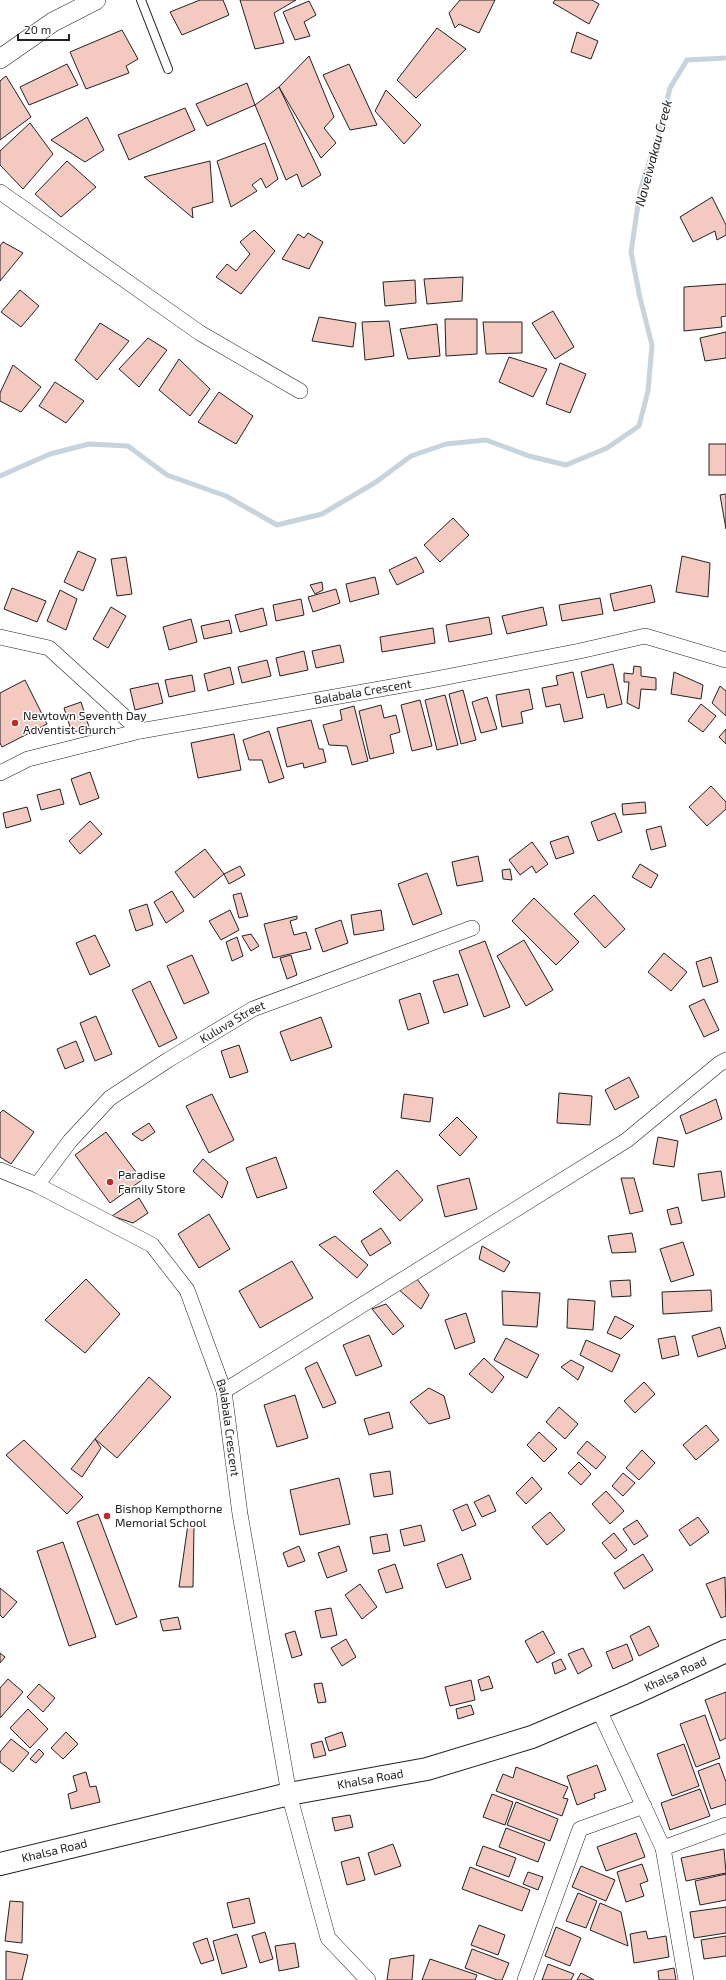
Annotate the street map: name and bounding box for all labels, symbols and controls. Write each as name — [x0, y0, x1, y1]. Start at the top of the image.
scale bar — [18, 16, 69, 42]
text: 20 m — [24, 22, 51, 36]
water label: Naveiwakau Creek — [631, 98, 675, 208]
street label: Balabala Crescent — [313, 675, 413, 706]
place label: Newtown Seventh Day Adventist Church — [23, 708, 147, 736]
marker: Newtown Seventh Day Adventist Church — [10, 718, 20, 728]
street label: Kuluva Street — [197, 997, 267, 1045]
place label: Paradise Family Store — [118, 1167, 185, 1195]
marker: Paradise Family Store — [105, 1177, 115, 1187]
street label: Balabala Crescent — [214, 1377, 243, 1477]
place label: Bishop Kempthorne Memorial School — [115, 1501, 222, 1529]
marker: Bishop Kempthorne Memorial School — [102, 1511, 112, 1521]
street label: Khalsa Road — [642, 1653, 709, 1694]
street label: Khalsa Road — [336, 1765, 405, 1791]
street label: Khalsa Road — [20, 1835, 89, 1865]

